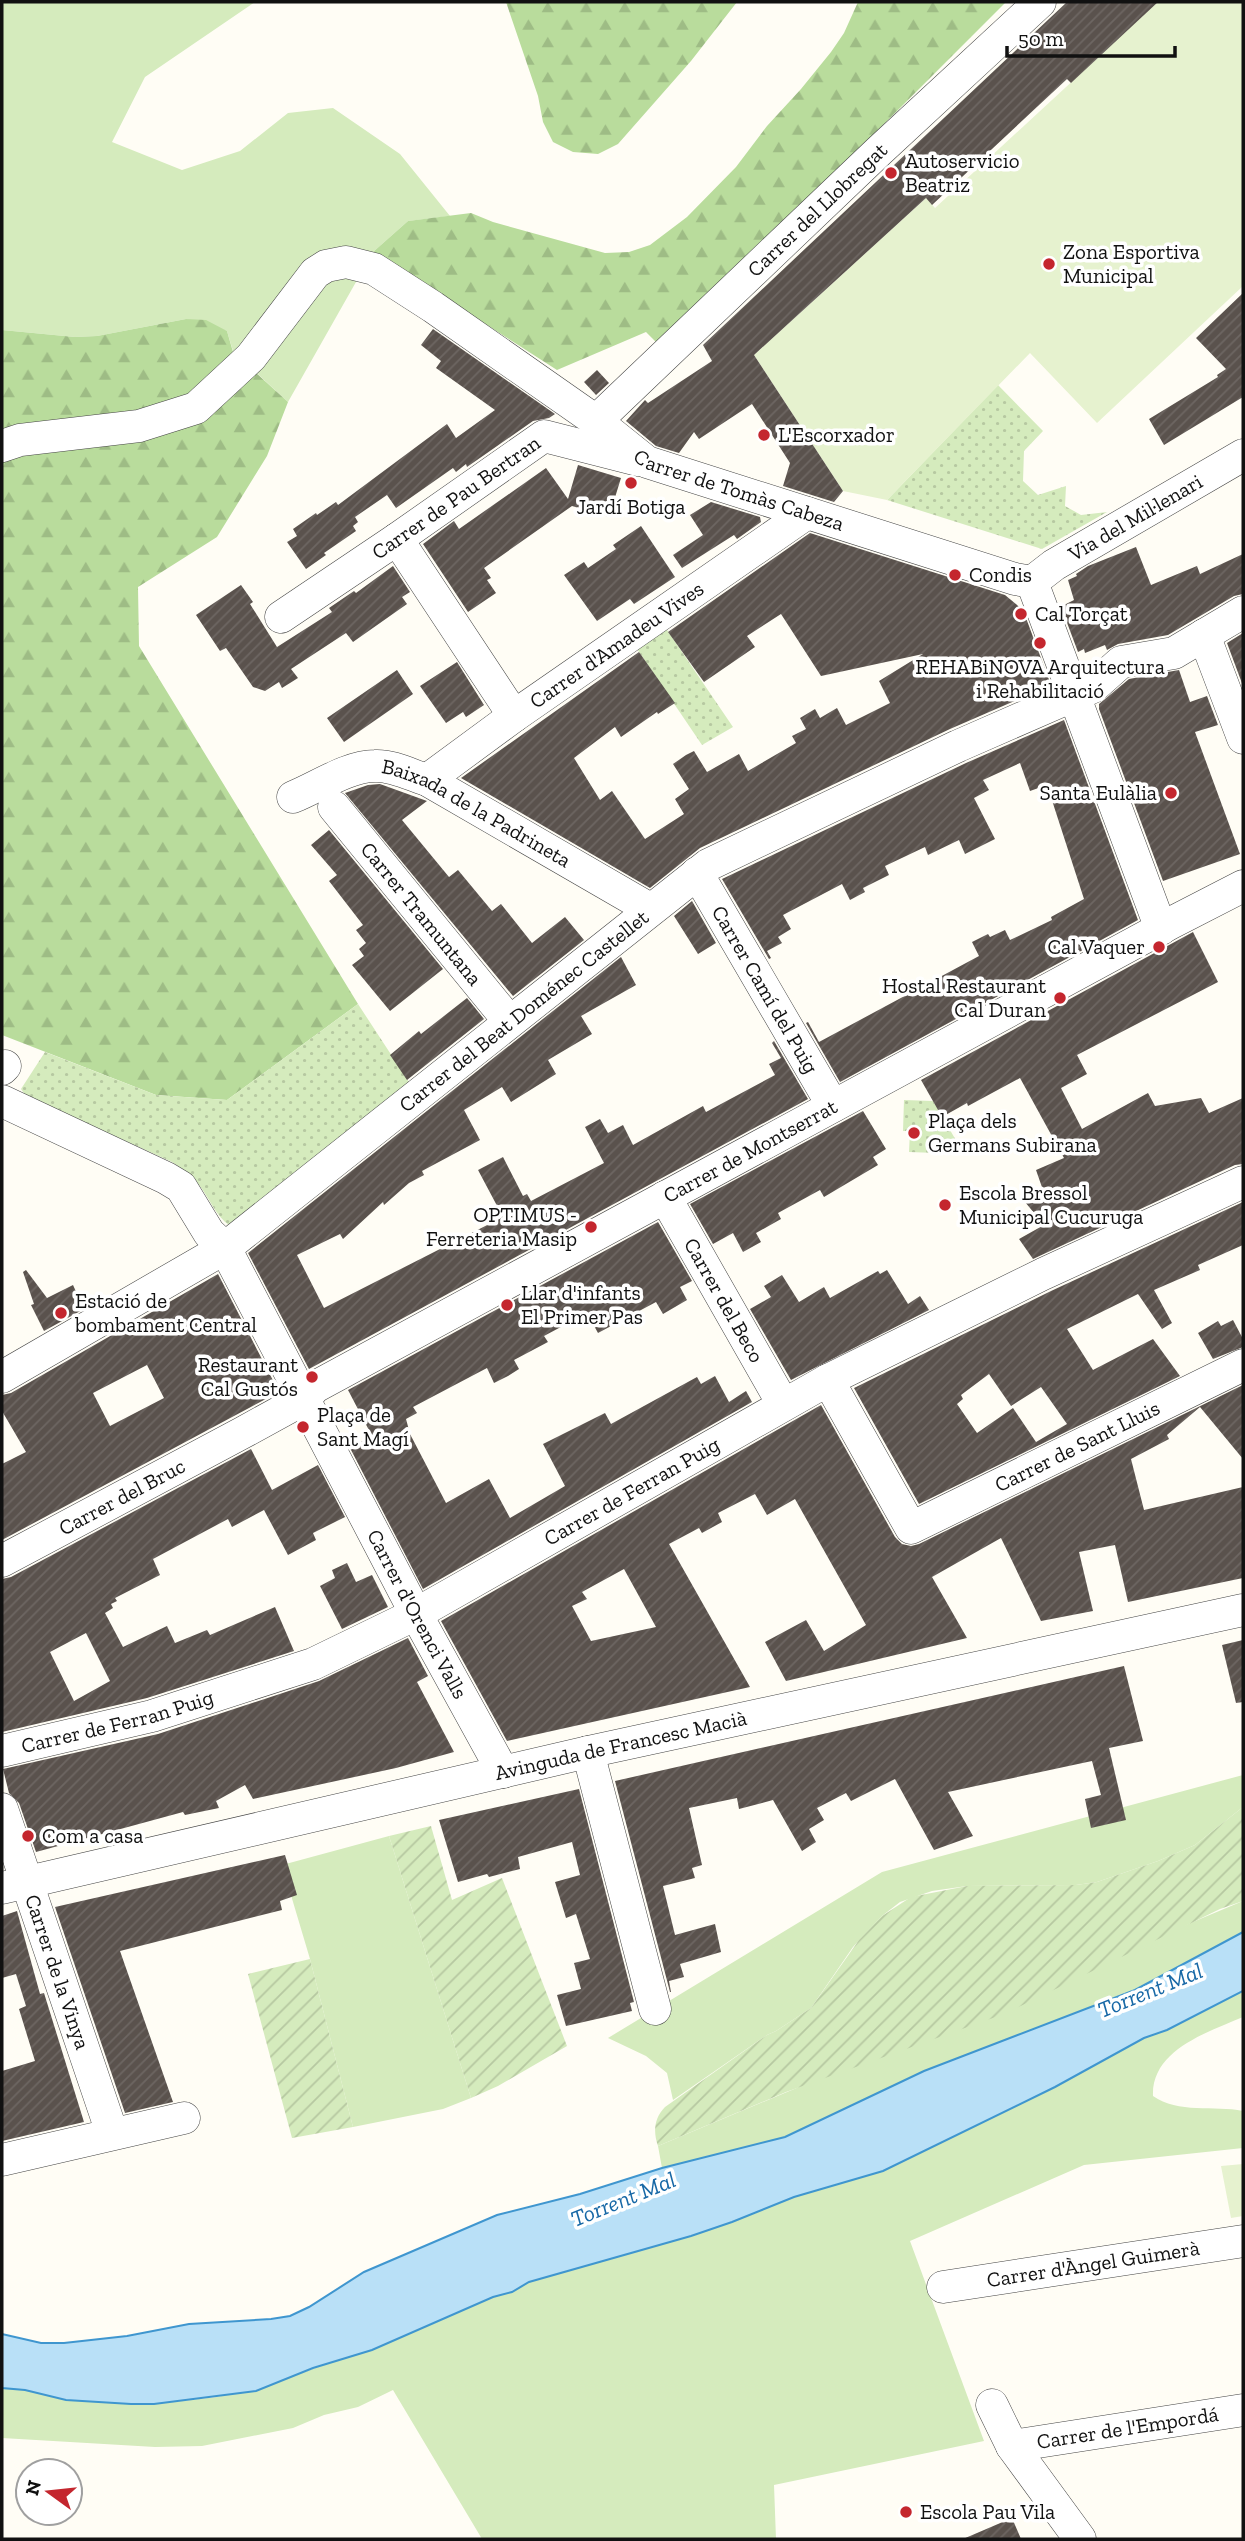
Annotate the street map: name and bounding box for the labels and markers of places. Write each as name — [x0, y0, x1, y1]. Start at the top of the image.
place label: Autoservicio Beatriz — [905, 148, 1019, 197]
marker: Autoservicio Beatriz — [883, 165, 899, 181]
place label: Zona Esportiva Municipal — [1063, 239, 1200, 288]
marker: Zona Esportiva Municipal — [1041, 256, 1057, 272]
place label: L'Escorxador — [778, 422, 895, 447]
marker: L'Escorxador — [756, 427, 772, 443]
marker: Jardí Botiga — [623, 475, 639, 491]
place label: Jardí Botiga — [577, 494, 685, 519]
place label: Condis — [969, 562, 1032, 587]
marker: Condis — [947, 567, 963, 583]
place label: Cal Torçat — [1035, 601, 1128, 626]
marker: Cal Torçat — [1013, 606, 1029, 622]
marker: REHABiNOVA Arquitectura i Rehabilitació — [1032, 635, 1048, 651]
place label: REHABiNOVA Arquitectura i Rehabilitació — [915, 654, 1165, 703]
place label: Santa Eulàlia — [1039, 780, 1157, 805]
marker: Santa Eulàlia — [1163, 785, 1179, 801]
place label: Cal Vaquer — [1048, 934, 1145, 959]
marker: Cal Vaquer — [1151, 939, 1167, 955]
place label: Hostal Restaurant Cal Duran — [882, 973, 1046, 1022]
marker: Hostal Restaurant Cal Duran — [1052, 990, 1068, 1006]
place label: Plaça dels Germans Subirana — [928, 1108, 1097, 1157]
marker: Plaça dels Germans Subirana — [906, 1125, 922, 1141]
place label: Escola Bressol Municipal Cucuruga — [959, 1180, 1144, 1229]
marker: Escola Bressol Municipal Cucuruga — [937, 1197, 953, 1213]
place label: OPTIMUS - Ferreteria Masip — [426, 1202, 577, 1251]
marker: OPTIMUS - Ferreteria Masip — [583, 1219, 599, 1235]
place label: Llar d'infants El Primer Pas — [521, 1280, 643, 1329]
place label: Estació de bombament Central — [74, 1288, 257, 1337]
marker: Llar d'infants El Primer Pas — [499, 1297, 515, 1313]
marker: Estació de bombament Central — [53, 1305, 69, 1321]
place label: Restaurant Cal Gustós — [198, 1352, 298, 1401]
marker: Restaurant Cal Gustós — [304, 1369, 320, 1385]
place label: Plaça de Sant Magí — [317, 1402, 409, 1451]
marker: Plaça de Sant Magí — [295, 1419, 311, 1435]
place label: Com a casa — [42, 1823, 143, 1848]
marker: Com a casa — [20, 1828, 36, 1844]
place label: Escola Pau Vila — [920, 2499, 1055, 2524]
marker: Escola Pau Vila — [898, 2504, 914, 2520]

